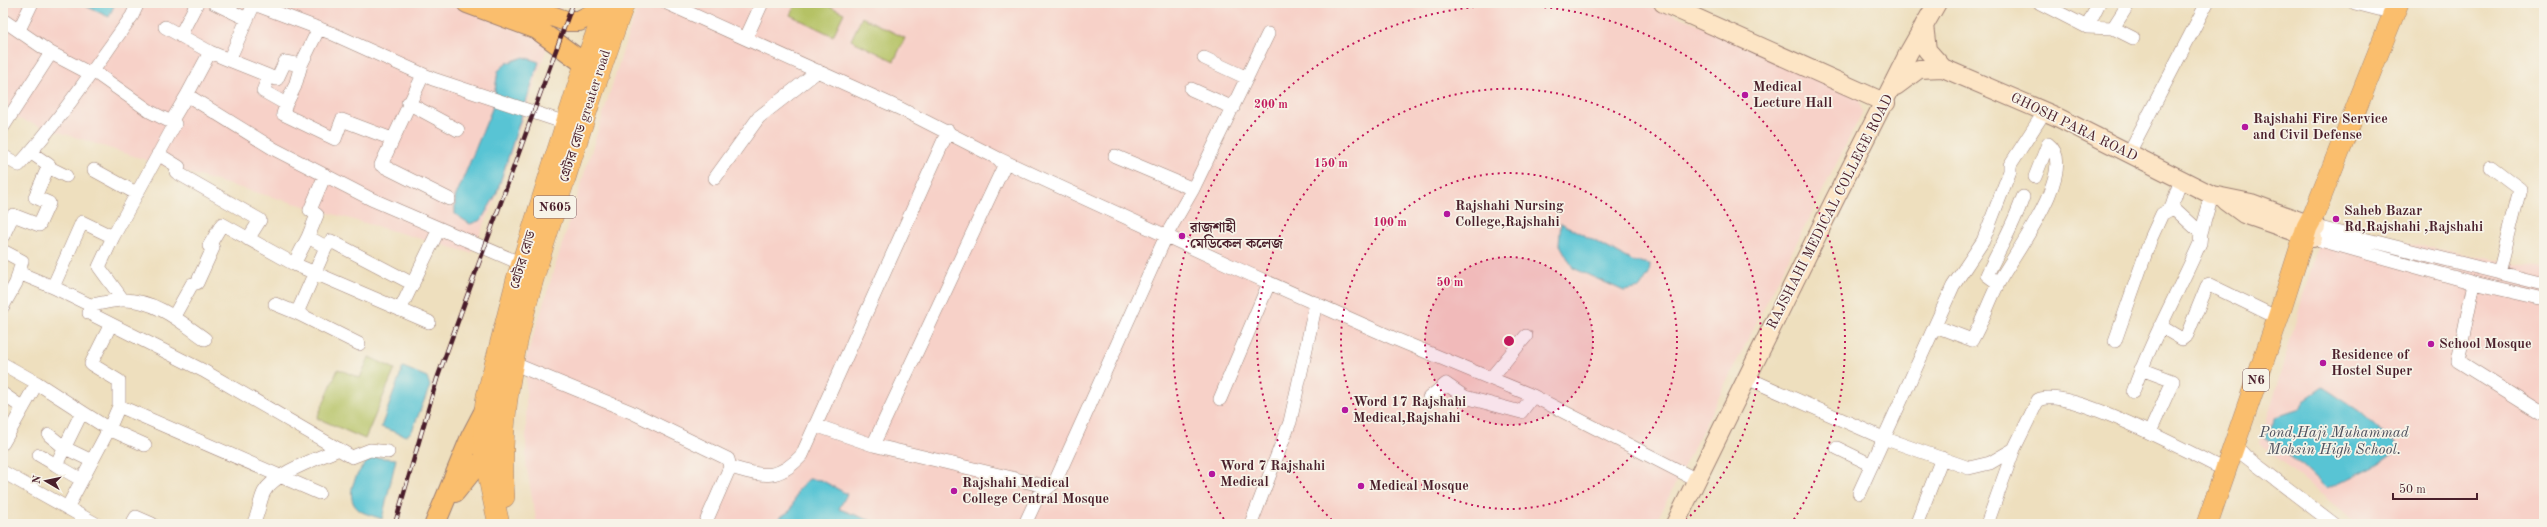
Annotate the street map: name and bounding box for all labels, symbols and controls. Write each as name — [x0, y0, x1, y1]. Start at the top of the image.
street label: গ্রেটার রোড greater road — [555, 47, 613, 184]
place label: Medical Lecture Hall — [1753, 80, 1832, 110]
marker: Medical Lecture Hall — [1740, 90, 1750, 100]
street label: GHOSH PARA ROAD — [2008, 90, 2140, 164]
street label: RAJSHAHI MEDICAL COLLEGE ROAD — [1764, 92, 1896, 332]
text: 200 m — [1254, 99, 1288, 111]
place label: Rajshahi Fire Service and Civil Defense — [2253, 112, 2388, 142]
marker: Rajshahi Fire Service and Civil Defense — [2240, 122, 2250, 132]
text: 150 m — [1314, 157, 1348, 170]
road number: N605 — [534, 196, 576, 218]
place label: Rajshahi Nursing College,Rajshahi — [1455, 199, 1564, 229]
place label: Saheb Bazar Rd,Rajshahi ,Rajshahi — [2344, 204, 2483, 234]
marker: Rajshahi Nursing College,Rajshahi — [1442, 209, 1452, 219]
marker: Saheb Bazar Rd,Rajshahi ,Rajshahi — [2331, 214, 2341, 224]
text: 100 m — [1373, 217, 1407, 229]
place label: রাজশাহী মেডিকেল কলেজ — [1189, 218, 1284, 251]
street label: গ্রেটার রোড — [506, 227, 539, 291]
marker: রাজশাহী মেডিকেল কলেজ — [1177, 231, 1187, 241]
text: 50 m — [1437, 276, 1464, 289]
centre of rings — [1502, 334, 1516, 348]
place label: School Mosque — [2439, 337, 2532, 351]
marker: School Mosque — [2426, 339, 2436, 349]
place label: Residence of Hostel Super — [2331, 348, 2412, 378]
marker: Residence of Hostel Super — [2318, 358, 2328, 368]
road number: N6 — [2243, 369, 2269, 391]
place label: Word 17 Rajshahi Medical,Rajshahi — [1353, 395, 1466, 425]
marker: Word 17 Rajshahi Medical,Rajshahi — [1340, 405, 1350, 415]
water label: Pond,Haji Muhammad Mohsin High School. — [2258, 426, 2410, 458]
place label: Word 7 Rajshahi Medical — [1220, 459, 1325, 489]
north arrow — [26, 461, 66, 501]
marker: Word 7 Rajshahi Medical — [1207, 469, 1217, 479]
text: N — [32, 474, 44, 485]
scale bar — [2393, 475, 2477, 501]
place label: Rajshahi Medical College Central Mosque — [962, 476, 1109, 506]
place label: Medical Mosque — [1369, 479, 1469, 493]
marker: Medical Mosque — [1356, 481, 1366, 491]
text: 50 m — [2399, 483, 2426, 496]
marker: Rajshahi Medical College Central Mosque — [949, 486, 959, 496]

